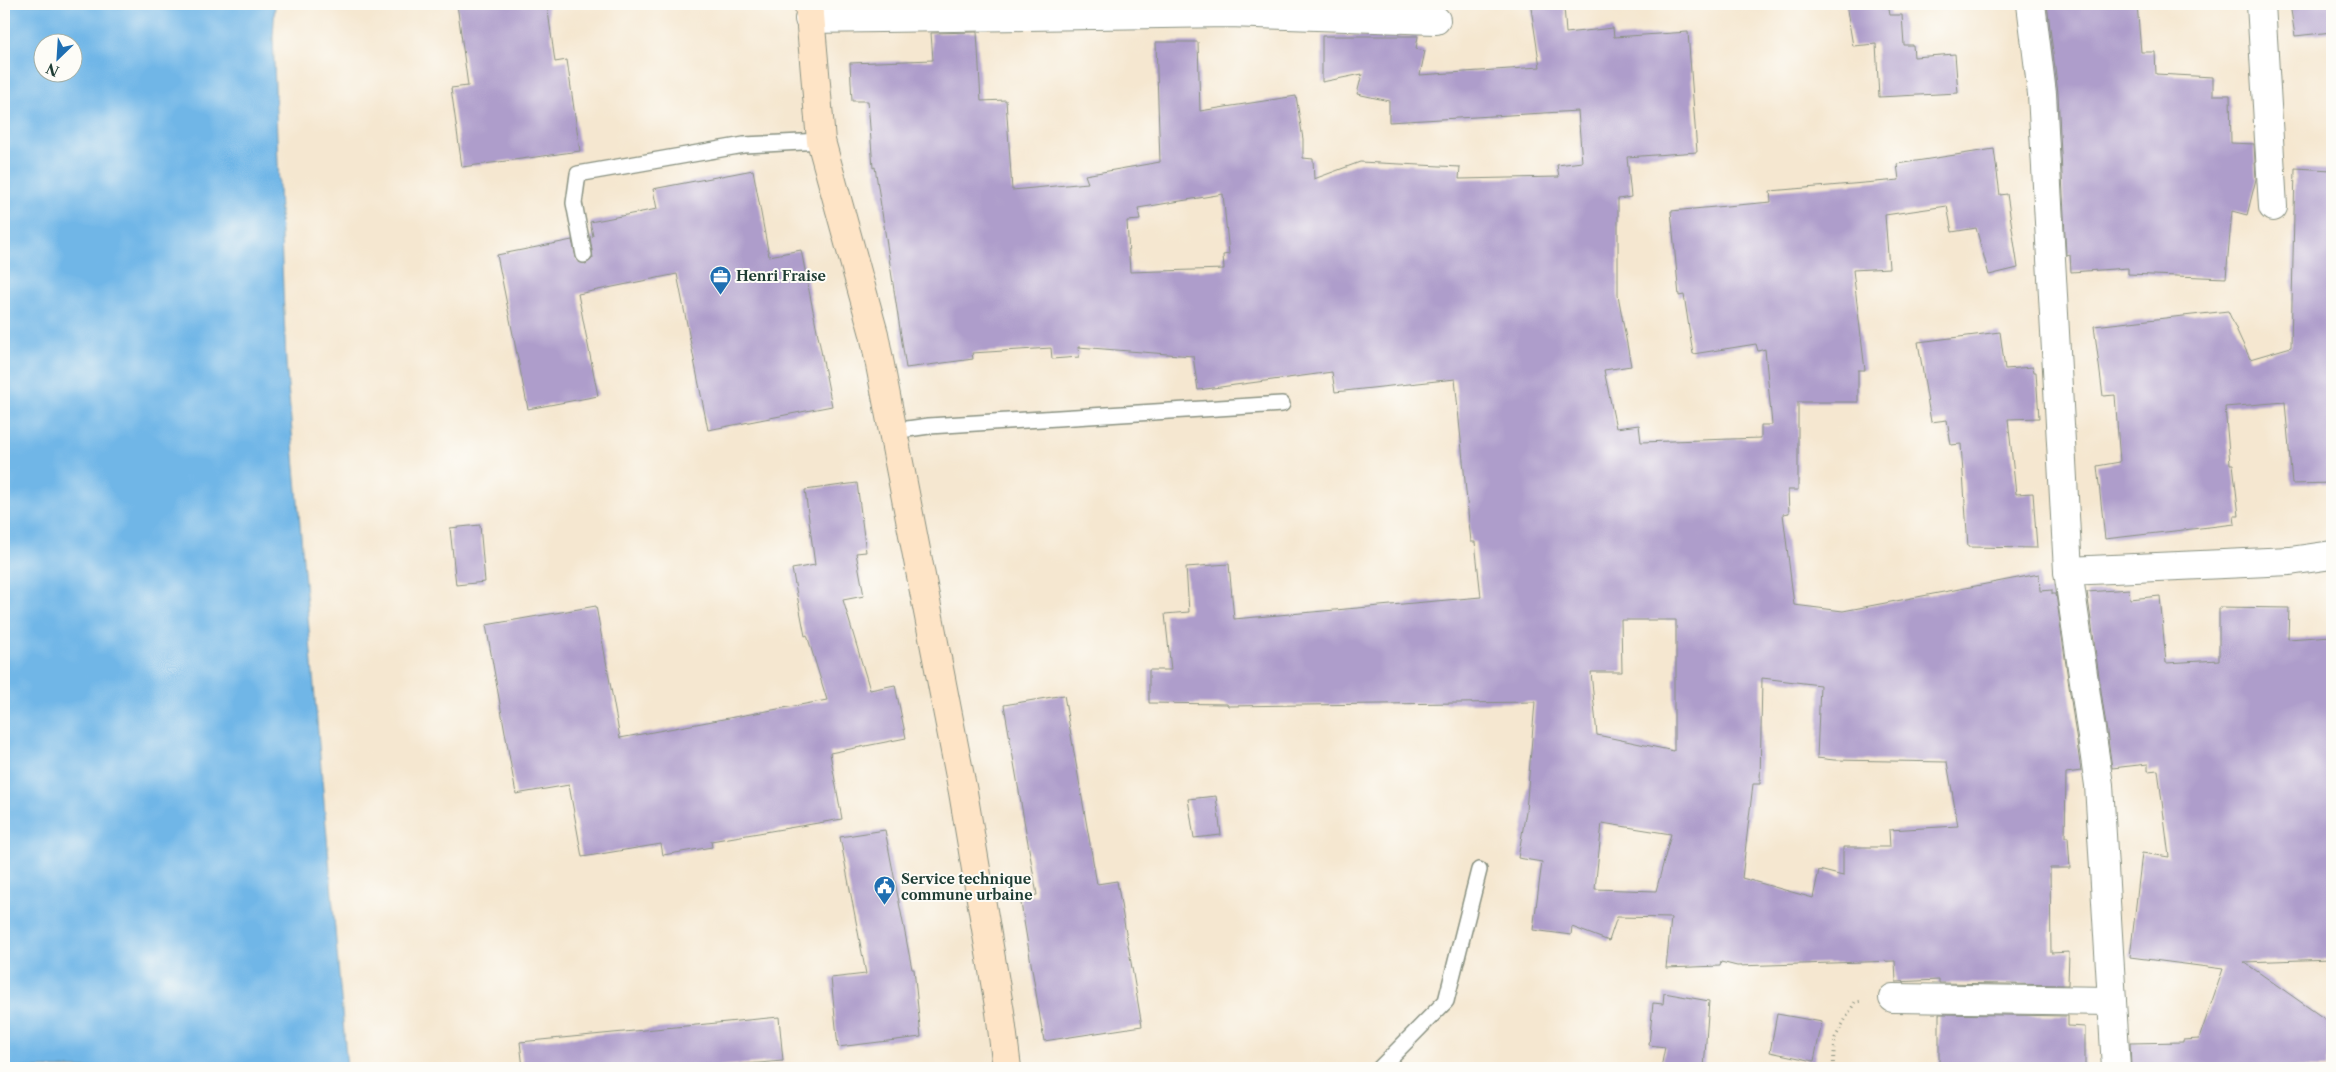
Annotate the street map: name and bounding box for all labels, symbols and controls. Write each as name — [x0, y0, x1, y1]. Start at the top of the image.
north arrow — [32, 32, 82, 82]
text: N — [43, 59, 62, 81]
office icon: Henri Fraise — [708, 264, 732, 295]
place label: Henri Fraise — [736, 267, 826, 285]
place label: Service technique commune urbaine — [901, 870, 1033, 904]
public building icon: Service technique commune urbaine — [873, 875, 897, 906]

